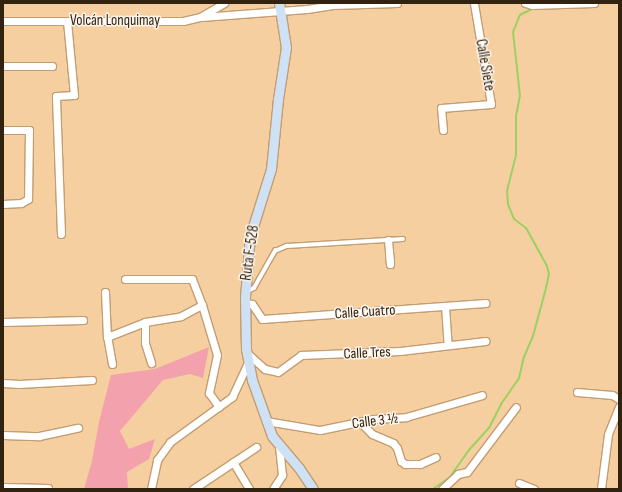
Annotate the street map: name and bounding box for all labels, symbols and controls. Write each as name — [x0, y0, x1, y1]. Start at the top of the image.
street label: Volcán Lonquimay — [70, 12, 160, 30]
street label: Calle Siete — [472, 38, 498, 92]
street label: Ruta F-528 — [237, 224, 263, 282]
street label: Calle Cuatro — [334, 301, 396, 323]
street label: Calle Tres — [343, 343, 391, 363]
street label: Calle 3 ½ — [351, 409, 399, 433]

